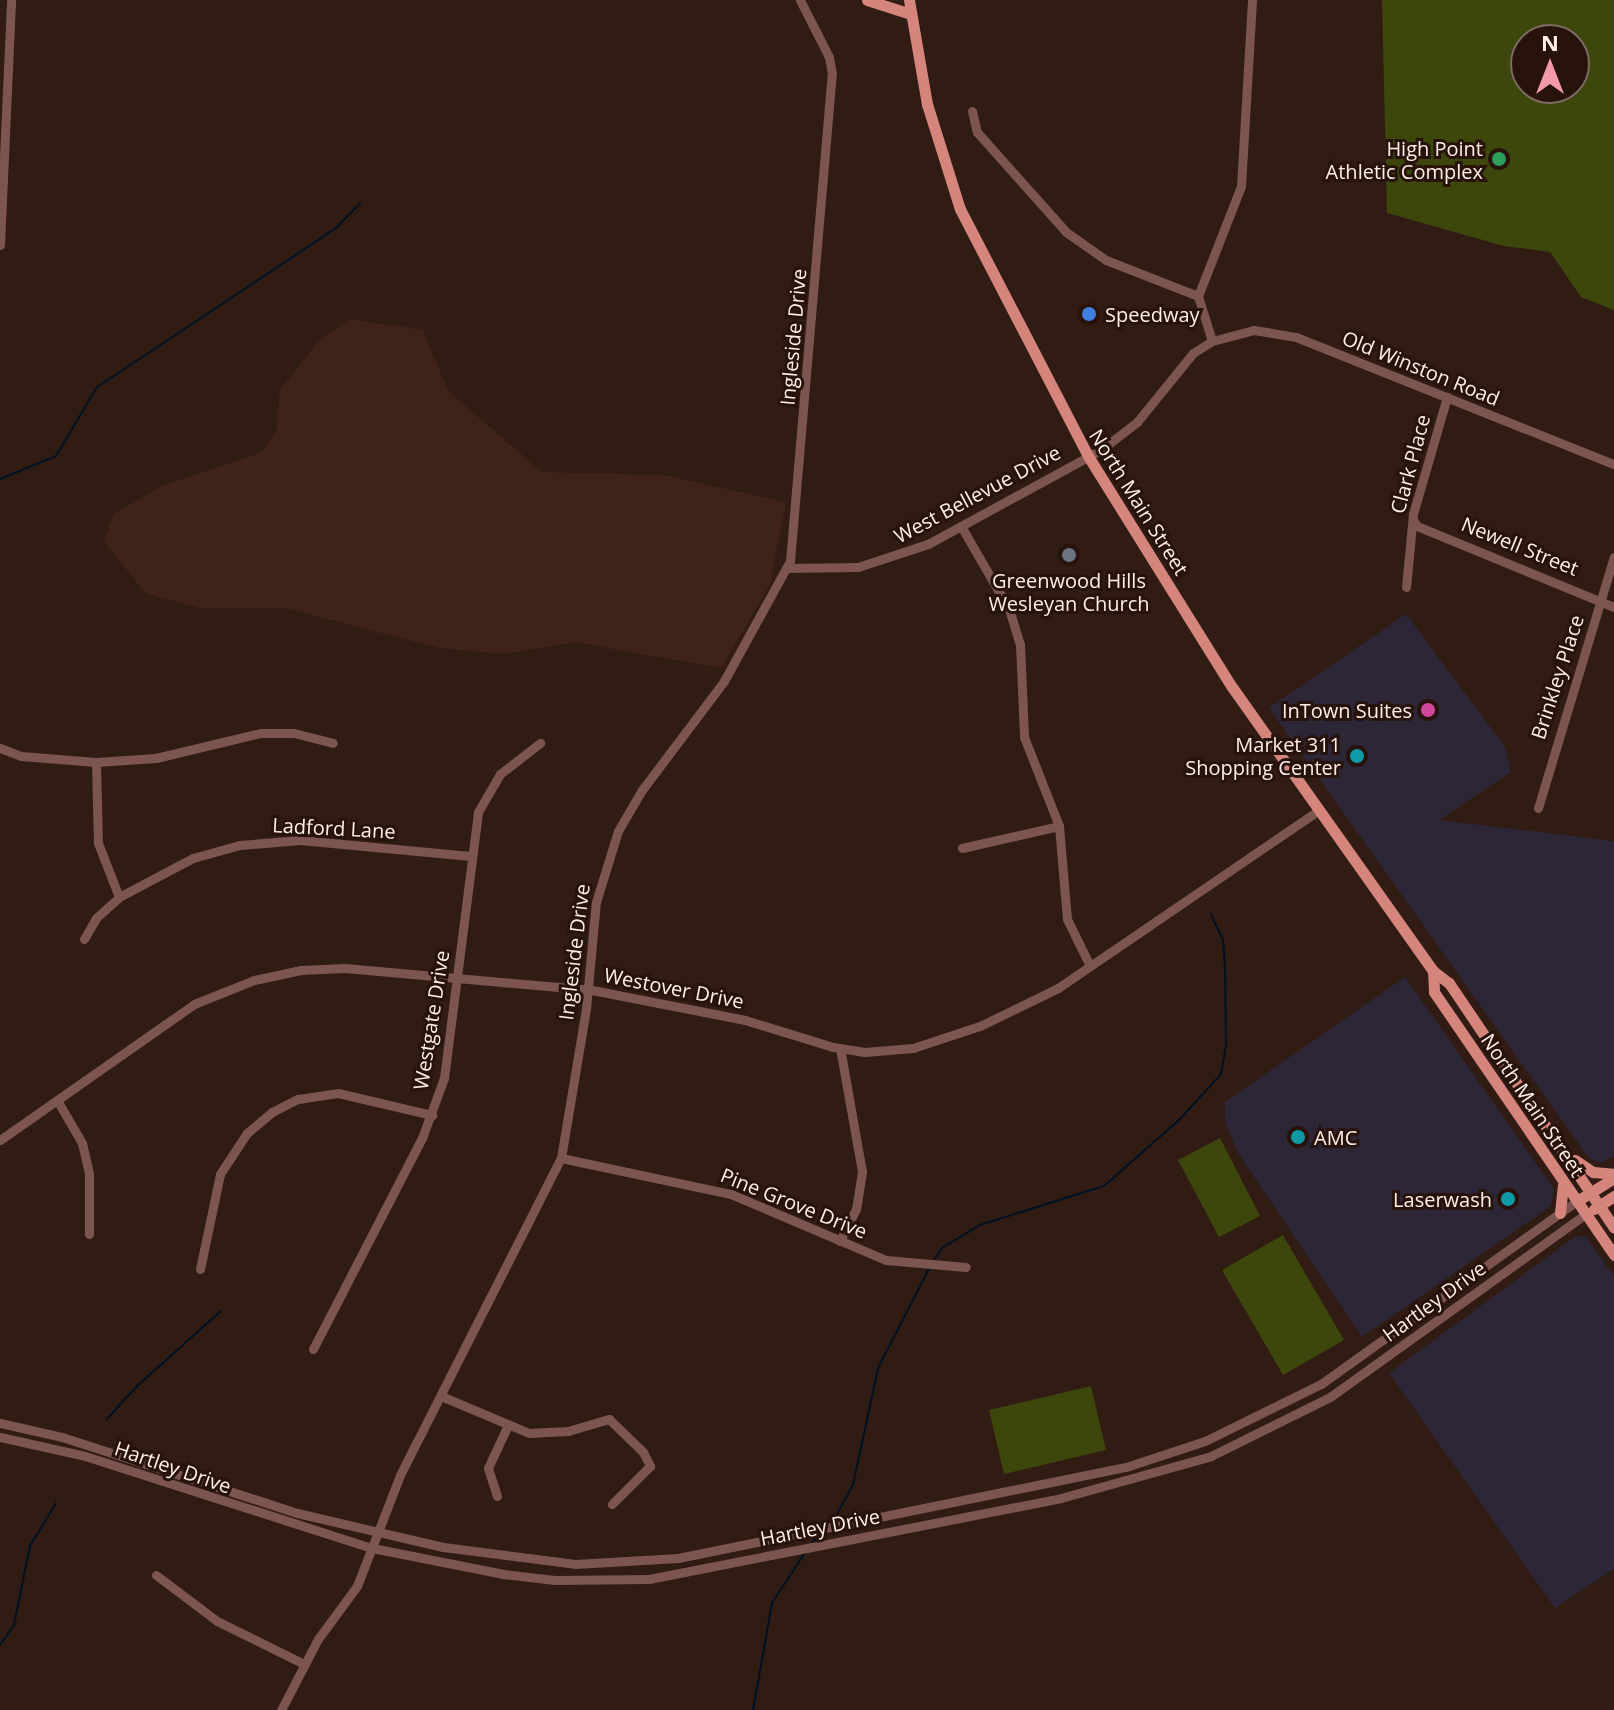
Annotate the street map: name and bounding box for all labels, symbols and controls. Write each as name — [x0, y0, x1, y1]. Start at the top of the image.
north arrow — [1510, 24, 1590, 104]
text: N — [1541, 27, 1559, 57]
place label: High Point Athletic Complex — [1326, 136, 1483, 183]
marker: High Point Athletic Complex — [1490, 150, 1508, 168]
street label: Ingleside Drive — [775, 268, 811, 406]
place label: Speedway — [1105, 302, 1200, 326]
marker: Speedway — [1080, 305, 1098, 323]
street label: Old Winston Road — [1339, 325, 1503, 411]
street label: Clark Place — [1385, 412, 1435, 516]
street label: North Main Street — [1084, 425, 1194, 579]
street label: West Bellevue Drive — [890, 440, 1064, 548]
street label: Newell Street — [1458, 512, 1582, 580]
marker: Greenwood Hills Wesleyan Church — [1060, 546, 1078, 564]
place label: Greenwood Hills Wesleyan Church — [988, 568, 1150, 615]
street label: Brinkley Place — [1526, 612, 1588, 742]
place label: InTown Suites — [1282, 698, 1412, 722]
marker: InTown Suites — [1419, 701, 1437, 719]
place label: Market 311 Shopping Center — [1185, 732, 1341, 779]
marker: Market 311 Shopping Center — [1348, 747, 1366, 765]
street label: Ladford Lane — [272, 813, 396, 843]
street label: Ingleside Drive — [554, 882, 594, 1022]
street label: Westgate Drive — [408, 949, 454, 1091]
street label: Westover Drive — [602, 963, 746, 1013]
street label: North Main Street — [1476, 1029, 1590, 1181]
place label: AMC — [1314, 1125, 1357, 1149]
marker: AMC — [1289, 1128, 1307, 1146]
street label: Pine Grove Drive — [717, 1163, 871, 1243]
place label: Laserwash — [1393, 1187, 1492, 1211]
marker: Laserwash — [1499, 1190, 1517, 1208]
street label: Hartley Drive — [1378, 1256, 1490, 1346]
street label: Hartley Drive — [112, 1436, 234, 1498]
street label: Hartley Drive — [758, 1504, 882, 1550]

